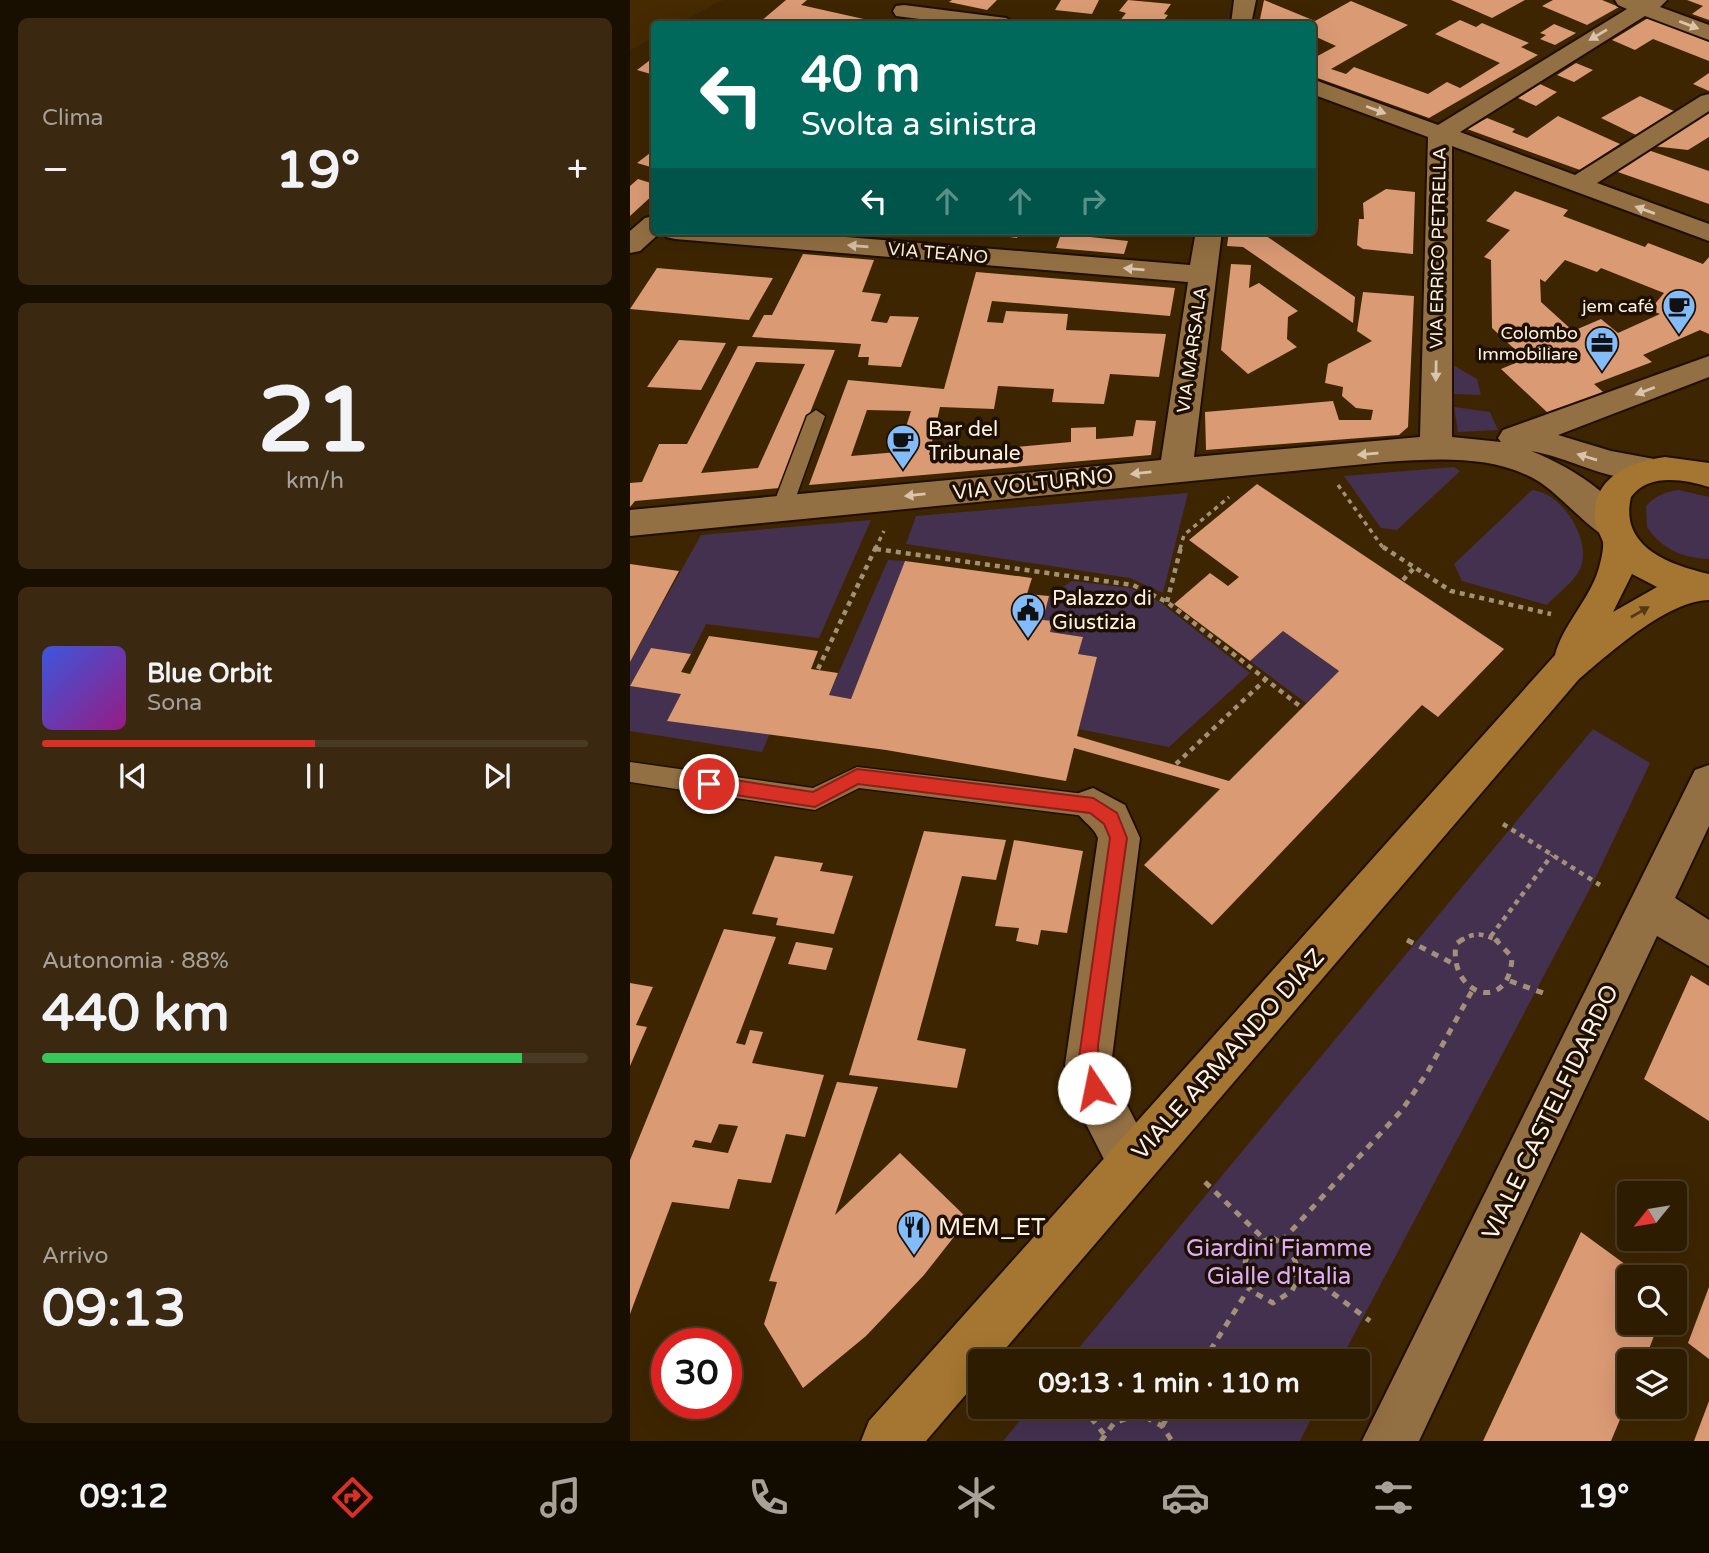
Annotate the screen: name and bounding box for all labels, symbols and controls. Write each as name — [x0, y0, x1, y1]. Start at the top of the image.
one-way arrow — [1678, 20, 1699, 31]
one-way arrow — [1589, 29, 1608, 42]
text: 40 m — [801, 46, 920, 105]
icon: left — [686, 49, 777, 140]
text: Clima — [42, 104, 103, 132]
one-way arrow — [1366, 104, 1387, 115]
text: Svolta a sinistra — [801, 106, 1037, 144]
text: 19° — [275, 139, 360, 202]
text: − — [42, 147, 69, 193]
text: + — [567, 147, 588, 193]
street label: VIA ERRICO PETRELLA — [1425, 147, 1451, 349]
icon: left — [855, 182, 893, 220]
icon: ahead — [928, 182, 966, 220]
icon: ahead — [1001, 182, 1039, 220]
icon: right — [1074, 182, 1112, 220]
one-way arrow — [1634, 204, 1655, 215]
street label: VIA TEANO — [887, 238, 989, 268]
one-way arrow — [847, 240, 869, 251]
one-way arrow — [1123, 263, 1145, 274]
street label: VIA MARSALA — [1172, 285, 1212, 415]
cafe icon: jem café — [1660, 287, 1698, 336]
place label: jem café — [1581, 295, 1654, 317]
place label: Colombo Immobiliare — [1477, 322, 1578, 365]
office icon: Colombo Immobiliare — [1583, 324, 1621, 373]
one-way arrow — [1430, 360, 1441, 382]
text: 21 — [258, 366, 372, 476]
one-way arrow — [1635, 385, 1656, 396]
place label: Bar del Tribunale — [928, 417, 1021, 466]
cafe icon: Bar del Tribunale — [884, 422, 922, 471]
one-way arrow — [1357, 449, 1379, 460]
one-way arrow — [1577, 451, 1598, 461]
street label: VIA VOLTURNO — [952, 464, 1115, 505]
text: km/h — [286, 467, 344, 495]
one-way arrow — [1130, 468, 1152, 479]
one-way arrow — [904, 490, 926, 501]
place label: Palazzo di Giustizia — [1052, 586, 1152, 635]
public building icon: Palazzo di Giustizia — [1009, 591, 1047, 640]
one-way arrow — [1630, 606, 1649, 618]
text: Blue Orbit — [147, 658, 272, 689]
text: Sona — [147, 689, 202, 717]
pin — [679, 754, 739, 814]
icon: previous — [114, 757, 152, 795]
icon: pause — [296, 757, 334, 795]
icon: next — [478, 757, 516, 795]
icon: arrive — [690, 765, 728, 803]
street label: VIALE ARMANDO DIAZ — [1126, 943, 1331, 1166]
text: Autonomia · 88% — [42, 947, 229, 975]
street label: VIALE CASTELFIDARDO — [1476, 980, 1625, 1245]
text: 440 km — [42, 982, 230, 1045]
position arrow — [1057, 1051, 1131, 1125]
north arrow — [1617, 1181, 1687, 1251]
map controls — [1617, 1181, 1687, 1419]
restaurant icon: MEM_ET — [895, 1208, 933, 1257]
place label: MEM_ET — [938, 1213, 1046, 1242]
park label: Giardini Fiamme Gialle d'Italia — [1186, 1234, 1372, 1291]
text: Arrivo — [42, 1242, 108, 1270]
button: search — [1617, 1265, 1687, 1335]
text: 09:13 — [42, 1277, 186, 1340]
speed limit sign: 30 — [651, 1328, 742, 1419]
button: layers — [1617, 1349, 1687, 1419]
text: 09:13 · 1 min · 110 m — [1038, 1368, 1300, 1399]
icon: directions — [328, 1473, 377, 1522]
icon: music — [536, 1473, 585, 1522]
icon: phone — [744, 1473, 793, 1522]
icon: climate — [952, 1473, 1001, 1522]
icon: car — [1161, 1473, 1210, 1522]
icon: filters — [1369, 1473, 1418, 1522]
text: 09:12 — [80, 1478, 168, 1516]
text: 19° — [1577, 1478, 1629, 1516]

